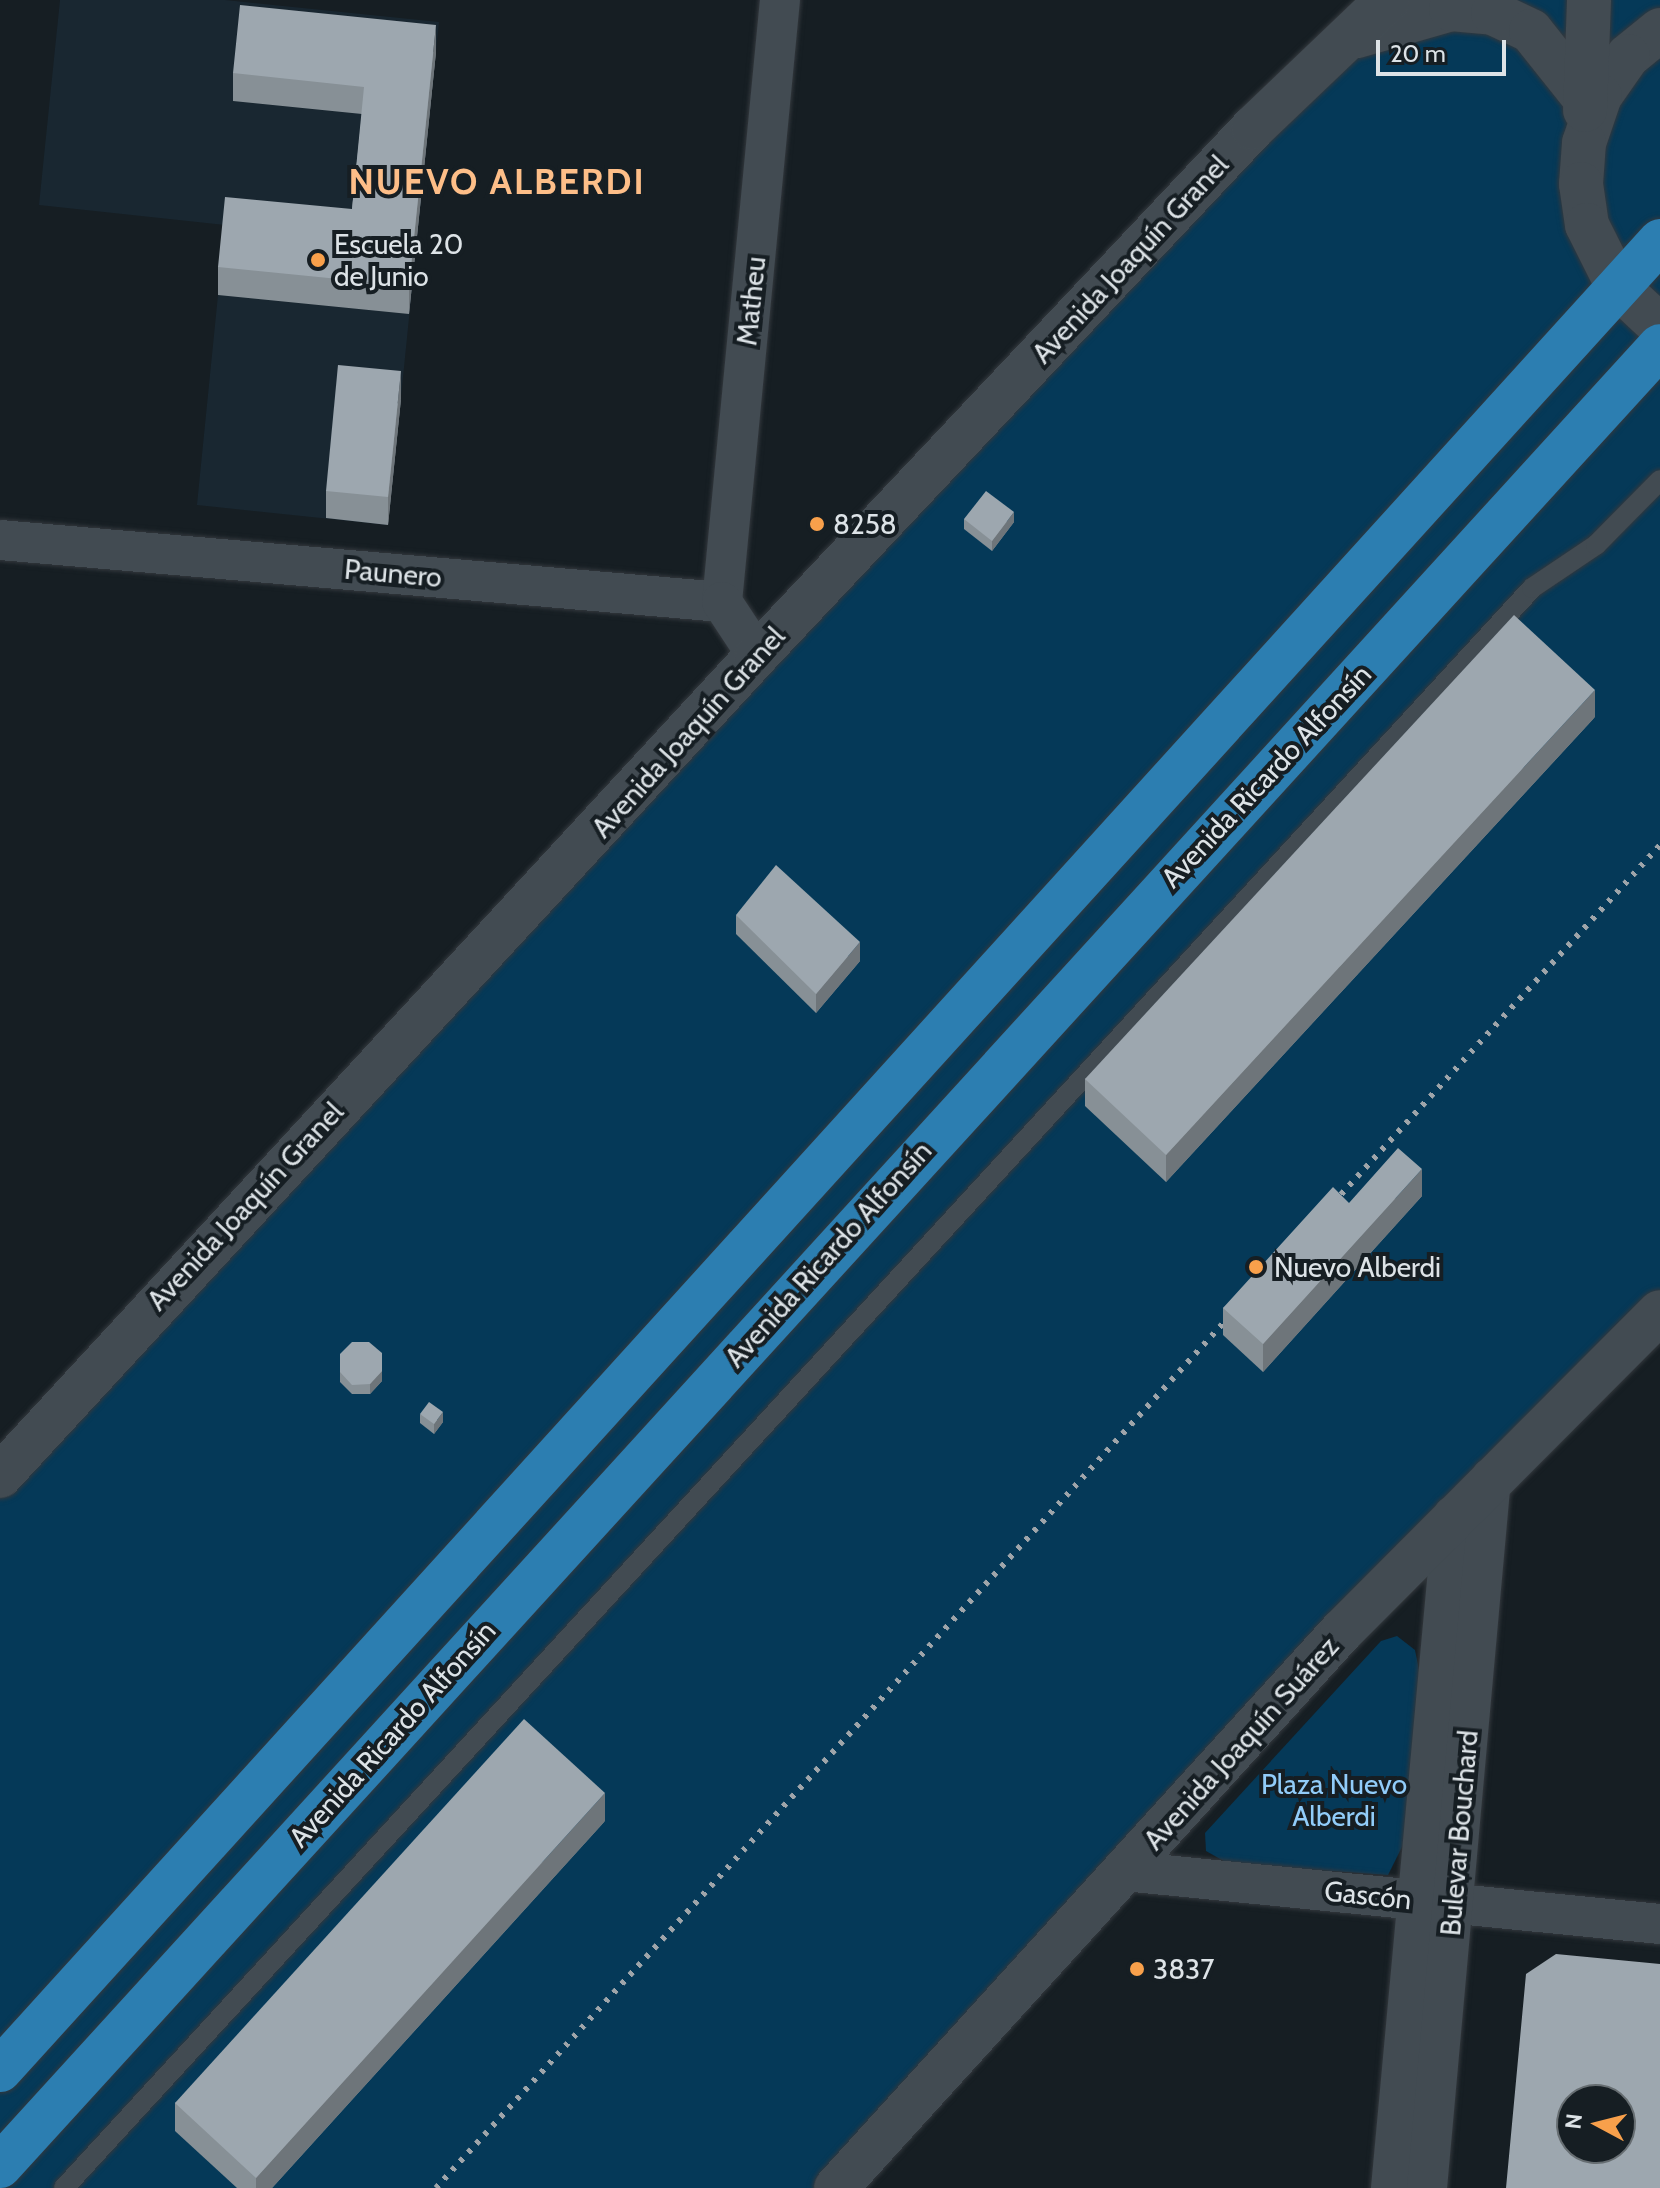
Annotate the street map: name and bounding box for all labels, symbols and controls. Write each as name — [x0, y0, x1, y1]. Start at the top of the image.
scale bar — [1380, 24, 1510, 74]
text: 20 m — [1390, 39, 1446, 68]
street label: Avenida Joaquín Granel — [1025, 148, 1235, 370]
district label: NUEVO ALBERDI — [348, 160, 646, 204]
place label: Escuela 20 de Junio — [334, 227, 463, 293]
marker: Escuela 20 de Junio — [309, 251, 327, 269]
street label: Matheu — [730, 255, 772, 347]
place label: 8258 — [833, 507, 897, 541]
marker: 8258 — [808, 515, 826, 533]
street label: Paunero — [343, 552, 443, 594]
street label: Avenida Joaquín Granel — [584, 620, 792, 844]
street label: Avenida Ricardo Alfonsín — [1154, 658, 1378, 894]
street label: Avenida Joaquín Granel — [140, 1095, 350, 1317]
street label: Avenida Ricardo Alfonsín — [718, 1134, 938, 1374]
place label: Nuevo Alberdi — [1274, 1250, 1441, 1284]
marker: Nuevo Alberdi — [1245, 1256, 1267, 1278]
street label: Avenida Ricardo Alfonsín — [282, 1614, 502, 1854]
street label: Avenida Joaquín Suárez — [1136, 1630, 1346, 1856]
street label: Bulevar Bouchard — [1433, 1729, 1485, 1937]
park label: Plaza Nuevo Alberdi — [1261, 1767, 1407, 1833]
street label: Gascón — [1323, 1874, 1413, 1916]
place label: 3837 — [1153, 1952, 1214, 1986]
marker: 3837 — [1128, 1960, 1146, 1978]
north arrow — [1556, 2084, 1636, 2164]
text: N — [1559, 2112, 1588, 2131]

